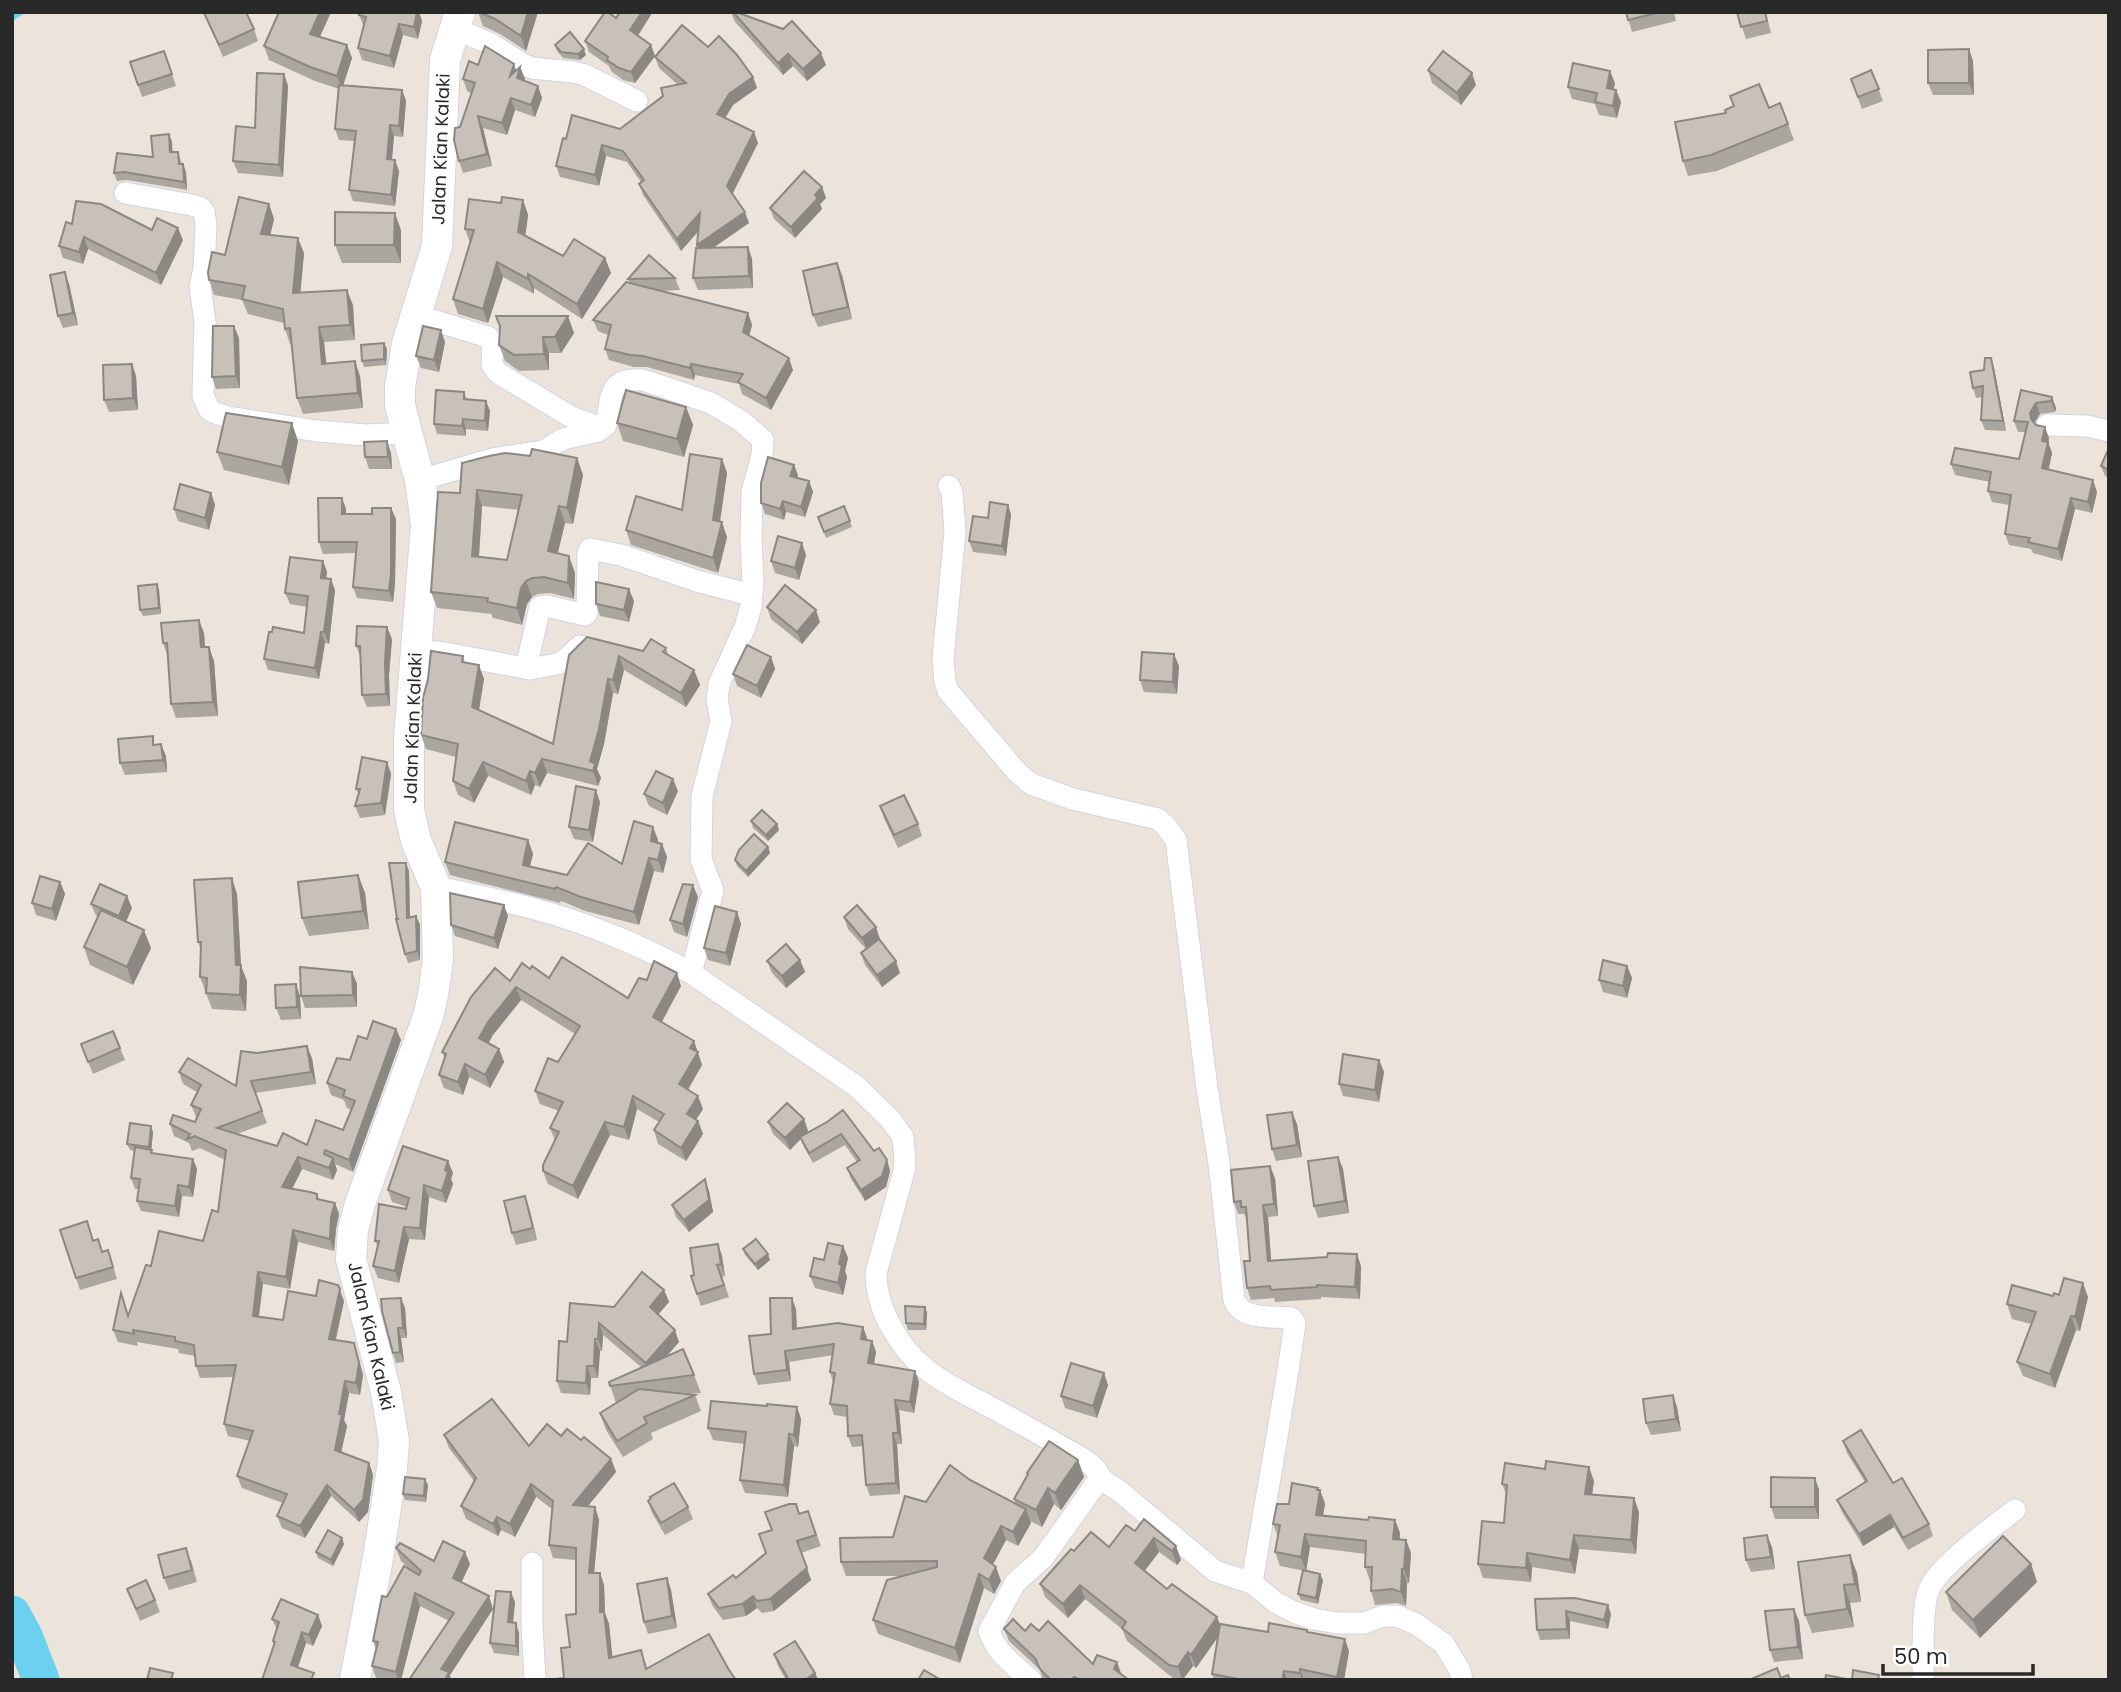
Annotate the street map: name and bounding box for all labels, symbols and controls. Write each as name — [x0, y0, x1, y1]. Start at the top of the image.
street label: Jalan Kian Kalaki — [425, 73, 456, 225]
street label: Jalan Kian Kalaki — [397, 652, 428, 804]
street label: Jalan Kian Kalaki — [342, 1259, 401, 1413]
scale bar — [1883, 1632, 2034, 1676]
text: 50 m — [1894, 1642, 1948, 1671]

